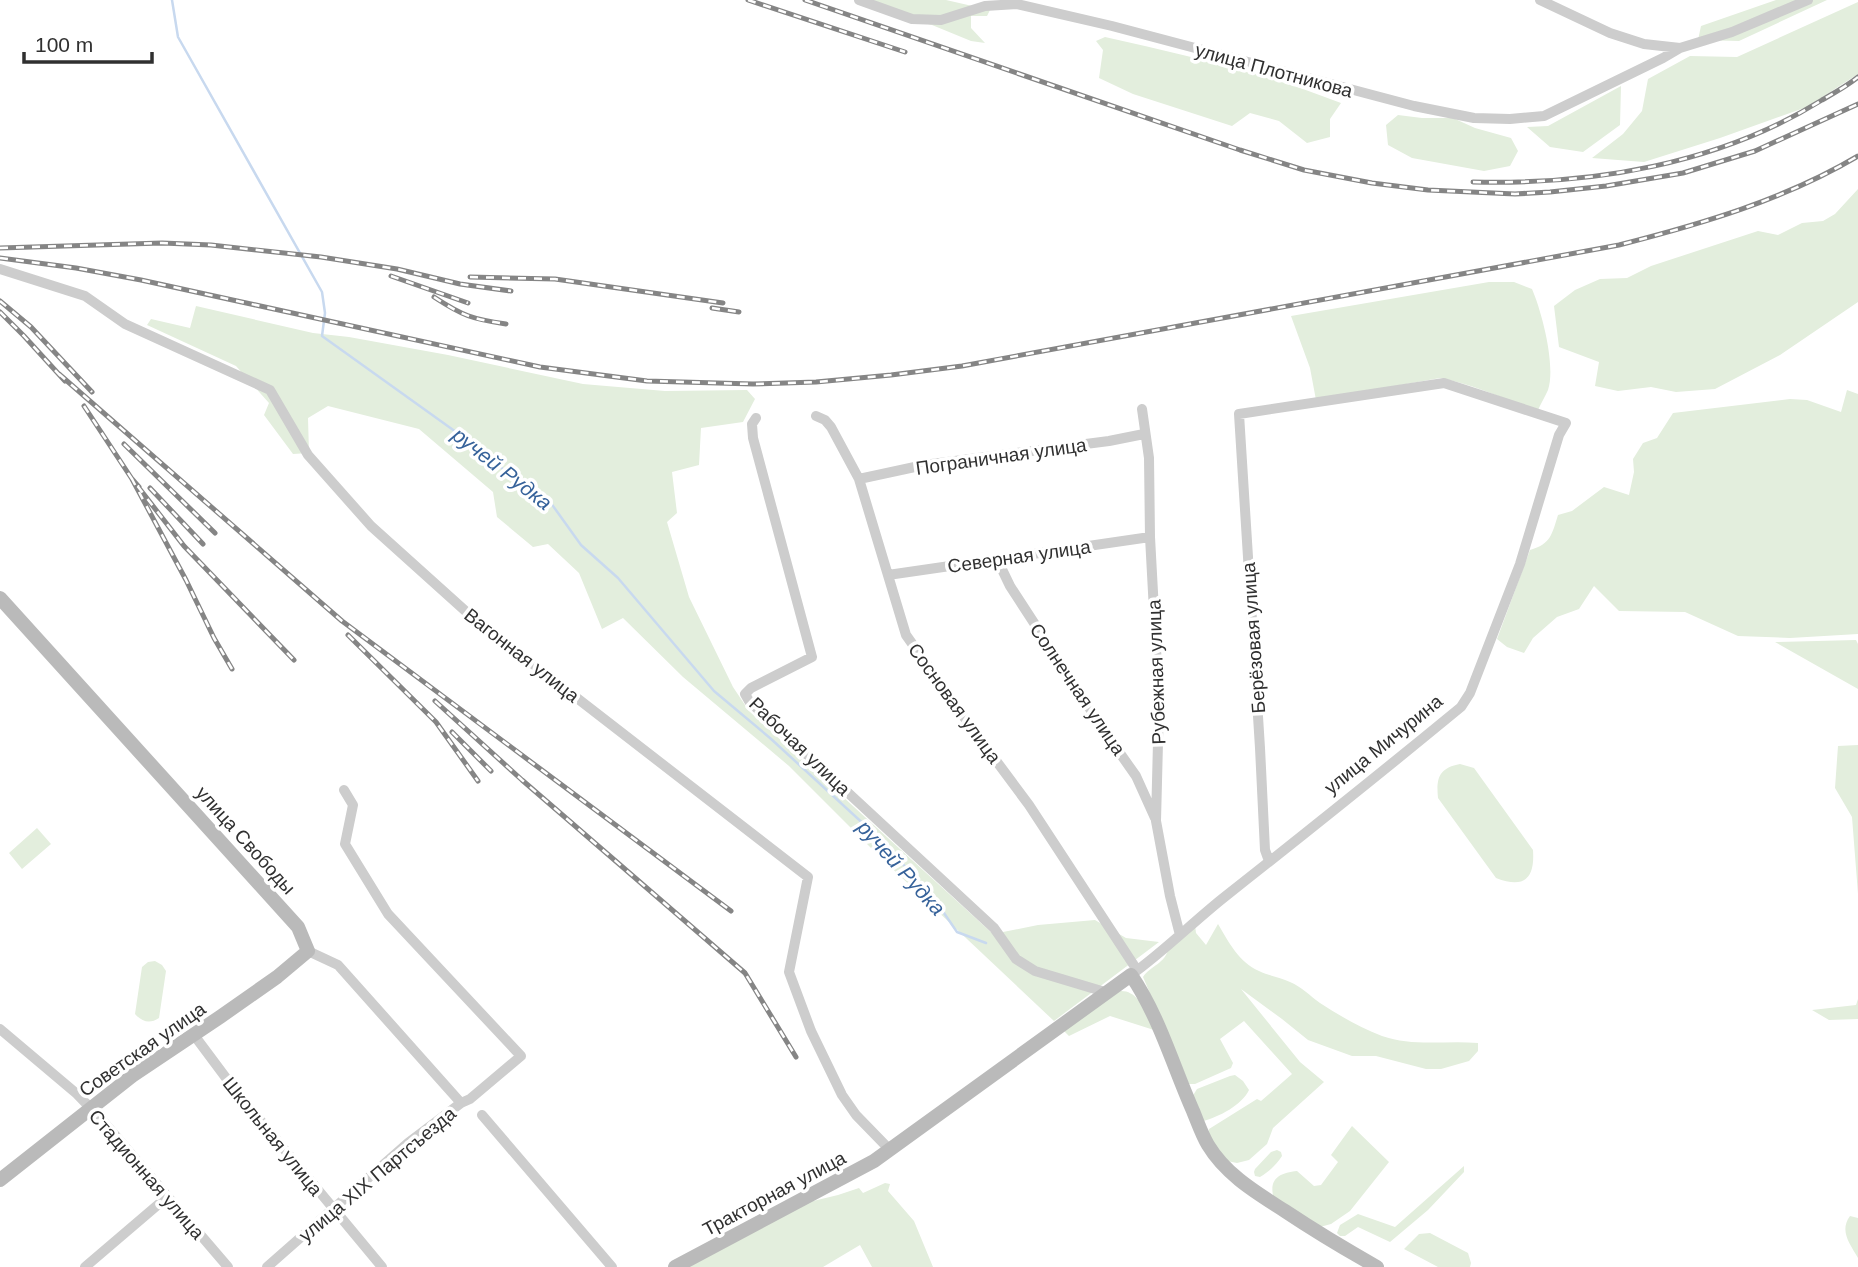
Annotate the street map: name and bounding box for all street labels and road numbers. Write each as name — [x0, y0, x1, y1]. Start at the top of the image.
street label: улица Плотникова — [1193, 39, 1355, 102]
street label: Пограничная улица — [914, 434, 1088, 479]
street label: Северная улица — [946, 536, 1092, 577]
street label: Берёзовая улица — [1238, 561, 1269, 714]
street label: Рубежная улица — [1143, 599, 1170, 745]
street label: Вагонная улица — [460, 604, 584, 707]
street label: Солнечная улица — [1026, 620, 1130, 759]
street label: Сосновая улица — [904, 639, 1005, 768]
street label: улица Мичурина — [1320, 690, 1447, 798]
street label: Рабочая улица — [745, 693, 855, 800]
street label: улица Свободы — [192, 782, 299, 898]
street label: Советская улица — [75, 998, 210, 1101]
street label: Школьная улица — [219, 1073, 327, 1200]
street label: улица XIX Партсъезда — [295, 1103, 460, 1246]
street label: Стадионная улица — [85, 1105, 209, 1244]
street label: Тракторная улица — [699, 1147, 850, 1240]

